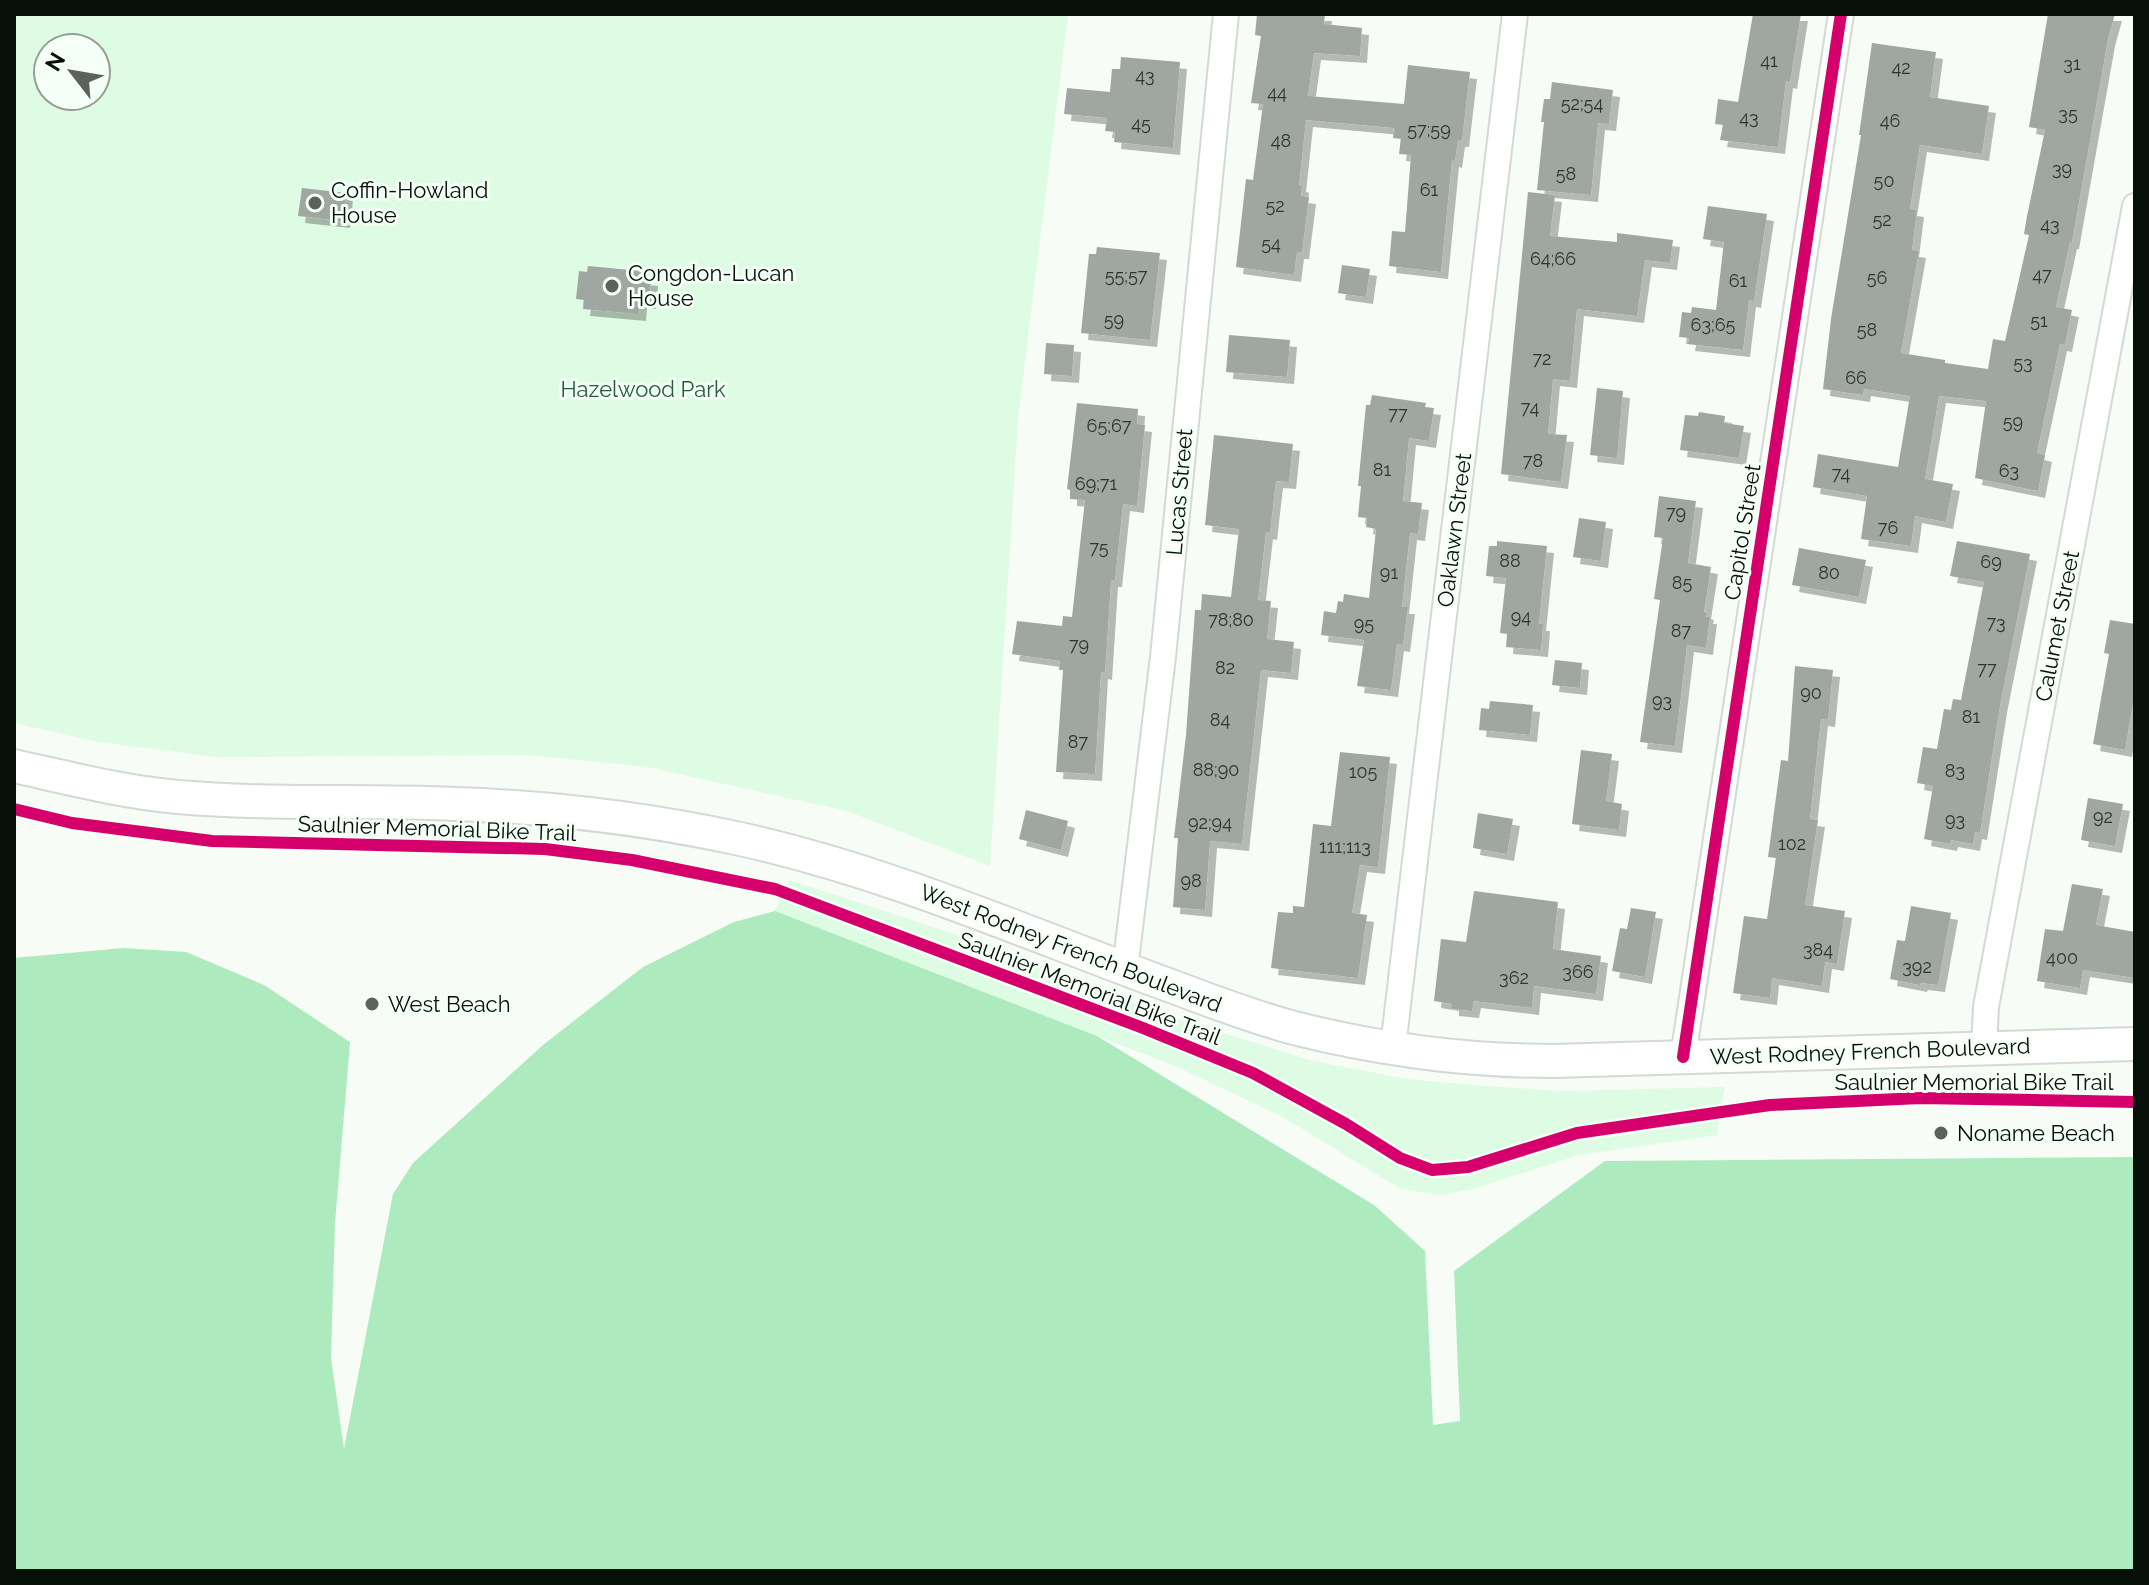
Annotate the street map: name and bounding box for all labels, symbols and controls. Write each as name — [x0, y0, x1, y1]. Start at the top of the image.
north arrow — [32, 32, 112, 112]
text: N — [39, 48, 70, 76]
house number: 41 — [1760, 50, 1778, 71]
house number: 31 — [2063, 53, 2081, 74]
house number: 42 — [1891, 57, 1911, 78]
house number: 43 — [1135, 65, 1155, 86]
house number: 44 — [1267, 82, 1287, 103]
house number: 52;54 — [1561, 93, 1603, 114]
house number: 35 — [2058, 103, 2078, 124]
house number: 43 — [1739, 107, 1759, 128]
house number: 46 — [1880, 110, 1900, 131]
house number: 45 — [1131, 113, 1151, 134]
house number: 57;59 — [1407, 119, 1451, 140]
house number: 48 — [1271, 130, 1291, 151]
house number: 39 — [2052, 158, 2072, 179]
house number: 58 — [1556, 163, 1576, 184]
house number: 50 — [1874, 170, 1894, 191]
place label: Coffin-Howland House — [331, 177, 488, 228]
house number: 61 — [1420, 179, 1439, 200]
marker: Coffin-Howland House — [306, 194, 324, 212]
house number: 52 — [1265, 195, 1285, 216]
house number: 52 — [1872, 209, 1892, 230]
house number: 43 — [2040, 214, 2060, 235]
house number: 54 — [1261, 233, 1281, 254]
house number: 64;66 — [1530, 248, 1576, 269]
place label: Congdon-Lucan House — [628, 260, 794, 311]
house number: 47 — [2032, 264, 2052, 285]
house number: 55;57 — [1105, 265, 1148, 286]
house number: 56 — [1867, 267, 1887, 288]
house number: 61 — [1729, 270, 1748, 291]
marker: Congdon-Lucan House — [603, 277, 621, 295]
house number: 59 — [1104, 309, 1124, 330]
house number: 51 — [2030, 310, 2048, 331]
house number: 63;65 — [1691, 314, 1736, 335]
house number: 58 — [1857, 319, 1877, 340]
house number: 72 — [1532, 348, 1552, 369]
house number: 53 — [2013, 352, 2033, 373]
house number: 66 — [1845, 367, 1867, 388]
park label: Hazelwood Park — [560, 376, 726, 402]
house number: 74 — [1521, 397, 1539, 418]
house number: 77 — [1388, 403, 1408, 424]
house number: 59 — [2003, 411, 2023, 432]
house number: 65;67 — [1087, 415, 1132, 436]
street label: Lucas Street — [1161, 427, 1198, 556]
house number: 78 — [1523, 450, 1543, 471]
street label: Oaklawn Street — [1432, 451, 1476, 609]
house number: 81 — [1373, 459, 1391, 480]
house number: 63 — [1999, 460, 2019, 481]
street label: Capitol Street — [1718, 461, 1766, 602]
house number: 74 — [1832, 463, 1850, 484]
house number: 69;71 — [1075, 473, 1118, 494]
house number: 79 — [1666, 502, 1686, 523]
house number: 76 — [1878, 517, 1898, 538]
house number: 75 — [1089, 537, 1109, 558]
street label: Calumet Street — [2030, 548, 2084, 704]
house number: 88 — [1499, 550, 1521, 571]
house number: 69 — [1980, 551, 2002, 572]
house number: 91 — [1380, 562, 1398, 583]
house number: 80 — [1818, 562, 1840, 583]
house number: 85 — [1672, 572, 1692, 593]
house number: 94 — [1511, 606, 1531, 627]
house number: 78;80 — [1208, 609, 1254, 630]
house number: 73 — [1986, 612, 2006, 633]
house number: 95 — [1354, 613, 1374, 634]
house number: 87 — [1671, 620, 1692, 641]
house number: 79 — [1069, 634, 1089, 655]
house number: 82 — [1215, 657, 1235, 678]
house number: 77 — [1977, 658, 1997, 679]
house number: 90 — [1800, 682, 1822, 703]
house number: 93 — [1652, 690, 1672, 711]
house number: 81 — [1962, 706, 1980, 727]
house number: 84 — [1210, 709, 1230, 730]
house number: 87 — [1068, 731, 1089, 752]
house number: 88;90 — [1193, 759, 1239, 780]
house number: 83 — [1945, 760, 1965, 781]
house number: 105 — [1349, 761, 1377, 782]
house number: 92 — [2093, 806, 2113, 827]
house number: 93 — [1945, 809, 1965, 830]
street label: Saulnier Memorial Bike Trail — [297, 810, 577, 846]
house number: 92;94 — [1188, 812, 1232, 833]
house number: 102 — [1778, 833, 1806, 854]
house number: 111;113 — [1319, 836, 1371, 857]
house number: 98 — [1180, 870, 1202, 891]
street label: West Rodney French Boulevard — [917, 878, 1225, 1018]
street label: Saulnier Memorial Bike Trail — [955, 926, 1225, 1050]
house number: 384 — [1803, 939, 1833, 960]
house number: 400 — [2046, 947, 2078, 968]
house number: 392 — [1902, 956, 1932, 977]
house number: 366 — [1562, 961, 1594, 982]
house number: 362 — [1499, 967, 1529, 988]
place label: West Beach — [388, 991, 511, 1017]
marker: West Beach — [363, 995, 381, 1013]
street label: West Rodney French Boulevard — [1709, 1032, 2031, 1070]
street label: Saulnier Memorial Bike Trail — [1835, 1069, 2113, 1095]
place label: Noname Beach — [1957, 1120, 2115, 1146]
marker: Noname Beach — [1932, 1124, 1950, 1142]

